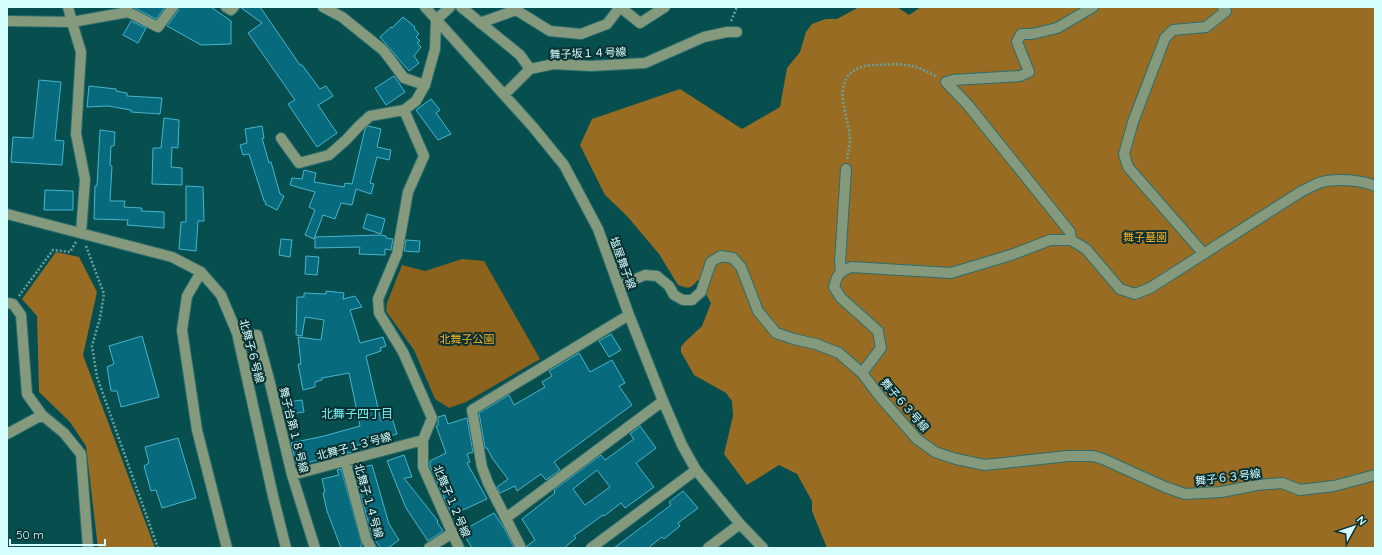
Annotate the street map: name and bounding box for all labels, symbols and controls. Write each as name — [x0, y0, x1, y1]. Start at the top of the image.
street label: 舞子坂１４号線 — [549, 45, 627, 61]
park label: 舞子墓園 — [1123, 230, 1167, 244]
street label: 塩屋舞子線 — [607, 235, 639, 291]
street label: 北舞子６号線 — [237, 317, 267, 385]
park label: 北舞子公園 — [440, 332, 495, 346]
street label: 舞子６３号線 — [878, 376, 932, 434]
street label: 舞子台第１８号線 — [277, 386, 311, 474]
district label: 北舞子四丁目 — [321, 406, 393, 421]
street label: 北舞子１３号線 — [315, 429, 393, 463]
street label: 北舞子１４号線 — [352, 462, 386, 540]
street label: 北舞子１２号線 — [431, 463, 473, 539]
street label: 舞子６３号線 — [1194, 466, 1262, 488]
north arrow — [1334, 507, 1374, 547]
text: N — [1354, 513, 1370, 528]
scale bar — [10, 521, 105, 547]
text: 50 m — [16, 527, 44, 542]

